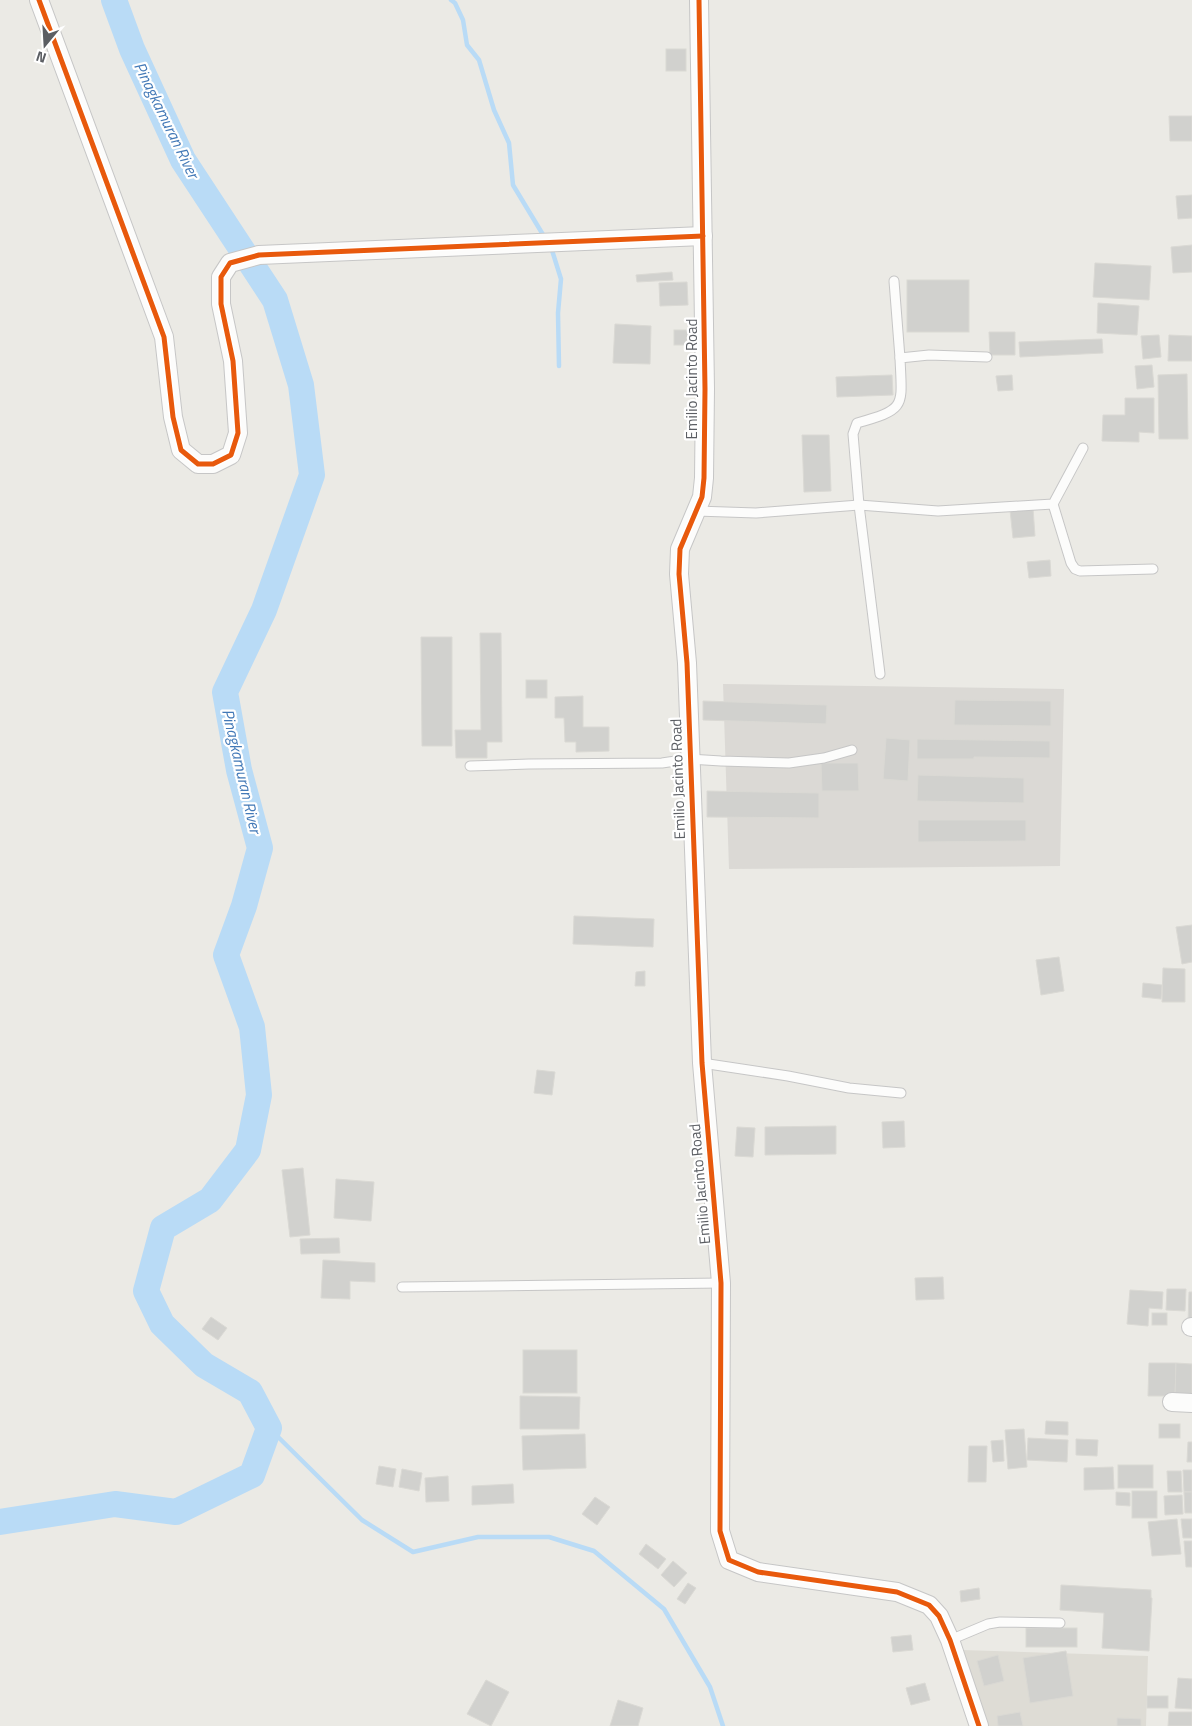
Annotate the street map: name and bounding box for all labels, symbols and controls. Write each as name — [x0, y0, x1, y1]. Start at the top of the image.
north arrow — [20, 20, 70, 70]
text: N — [33, 46, 49, 69]
water label: Pinagkamuran River — [128, 58, 206, 184]
street label: Emilio Jacinto Road — [680, 319, 703, 439]
water label: Pinagkamuran River — [216, 706, 268, 837]
street label: Emilio Jacinto Road — [664, 718, 691, 840]
street label: Emilio Jacinto Road — [683, 1123, 716, 1245]

